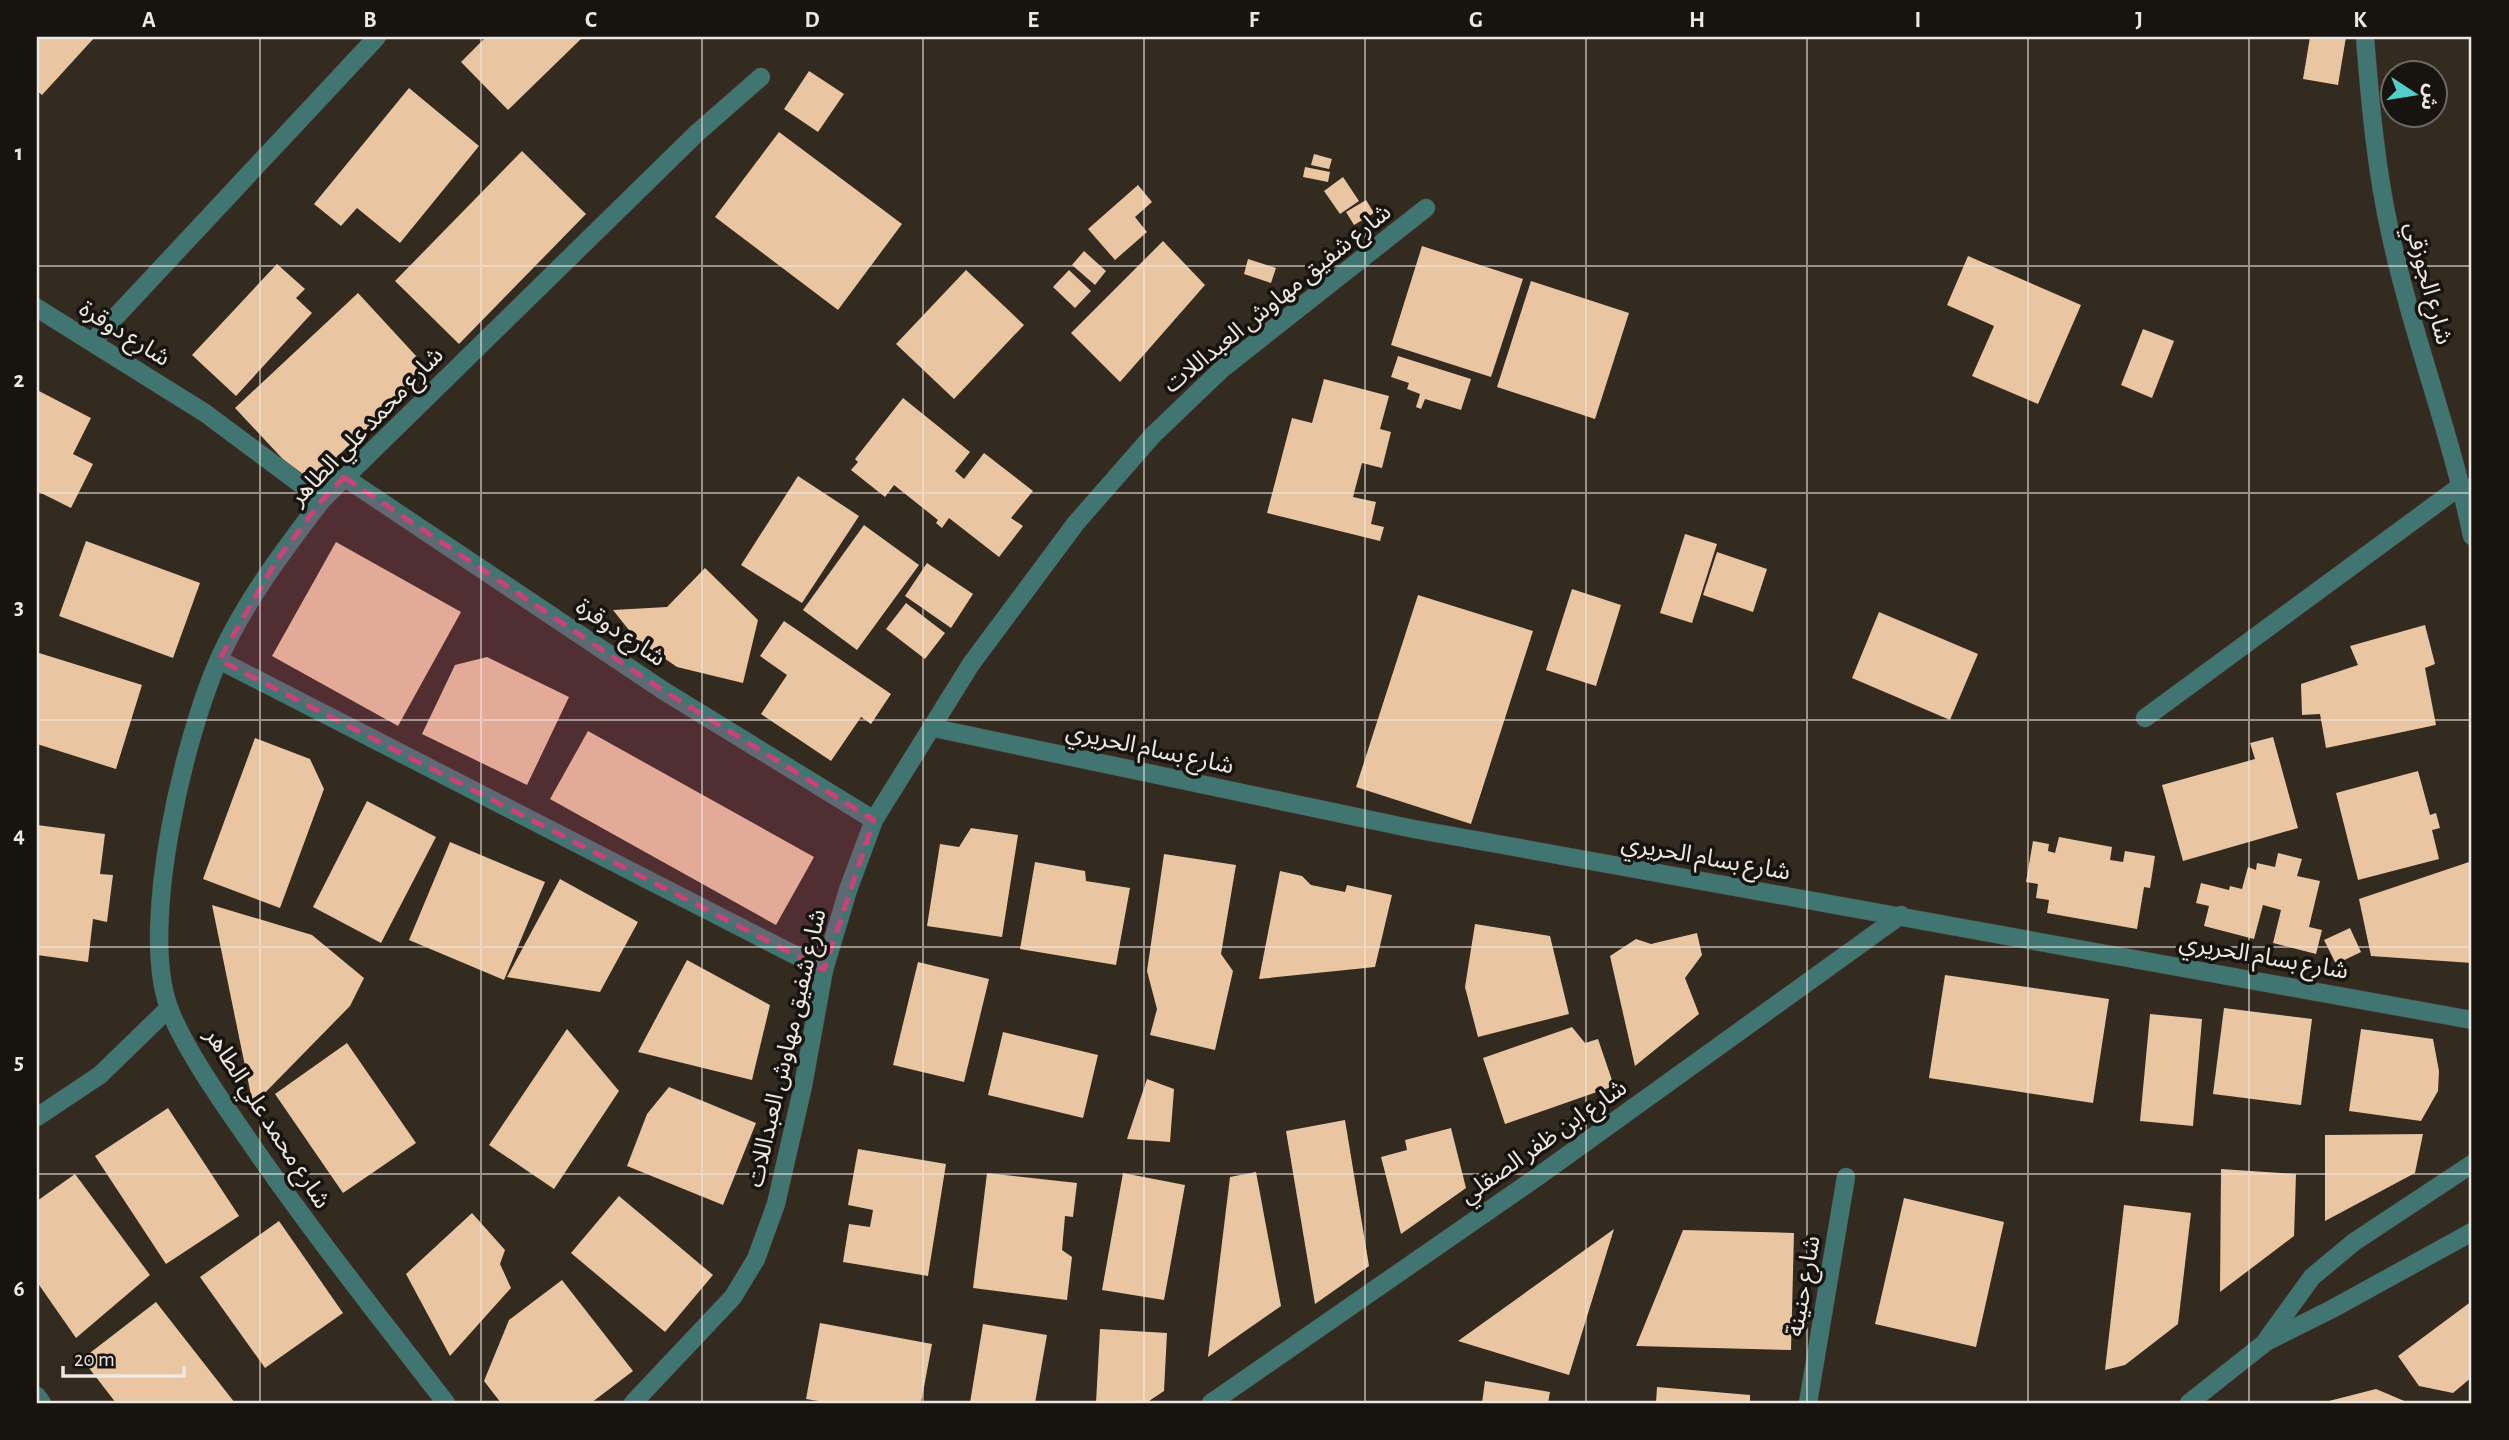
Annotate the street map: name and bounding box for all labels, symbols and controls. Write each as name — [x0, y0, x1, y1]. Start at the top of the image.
text: A — [142, 9, 156, 32]
text: B — [363, 9, 377, 32]
text: C — [585, 9, 597, 32]
text: D — [804, 9, 820, 32]
text: E — [1027, 9, 1039, 32]
text: F — [1249, 9, 1260, 32]
text: G — [1469, 9, 1483, 32]
text: H — [1689, 9, 1705, 32]
text: I — [1915, 9, 1921, 32]
text: J — [2135, 9, 2143, 32]
text: K — [2353, 9, 2367, 32]
north arrow — [2380, 60, 2450, 130]
text: ش — [2417, 83, 2441, 112]
text: 1 — [15, 142, 23, 165]
street label: شارع شفيق مهاوش العبداللات — [1159, 200, 1398, 401]
street label: شارع الجوزقي — [2395, 219, 2456, 349]
street label: شارع دوقرة — [73, 297, 174, 374]
street label: شارع محمد علي الطاهر — [285, 343, 452, 515]
text: 2 — [14, 369, 25, 392]
street label: شارع دوقرة — [569, 594, 669, 675]
text: 3 — [14, 596, 24, 619]
street label: شارع بسام الحريري — [1062, 719, 1236, 784]
text: 4 — [13, 824, 25, 847]
street label: شارع بسام الحريري — [1619, 831, 1792, 890]
street label: شارع شفيق مهاوش العبداللات — [743, 907, 835, 1191]
street label: شارع بسام الحريري — [2177, 930, 2350, 989]
street label: شارع محمد علي الطاهر — [195, 1023, 334, 1216]
text: 5 — [14, 1051, 24, 1074]
street label: شارع ابن ظفر الصقلي — [1456, 1075, 1635, 1213]
street label: شارع حنينة — [1783, 1234, 1829, 1339]
text: 6 — [13, 1278, 25, 1301]
scale bar — [63, 1335, 184, 1379]
text: 20 m — [74, 1349, 115, 1370]

